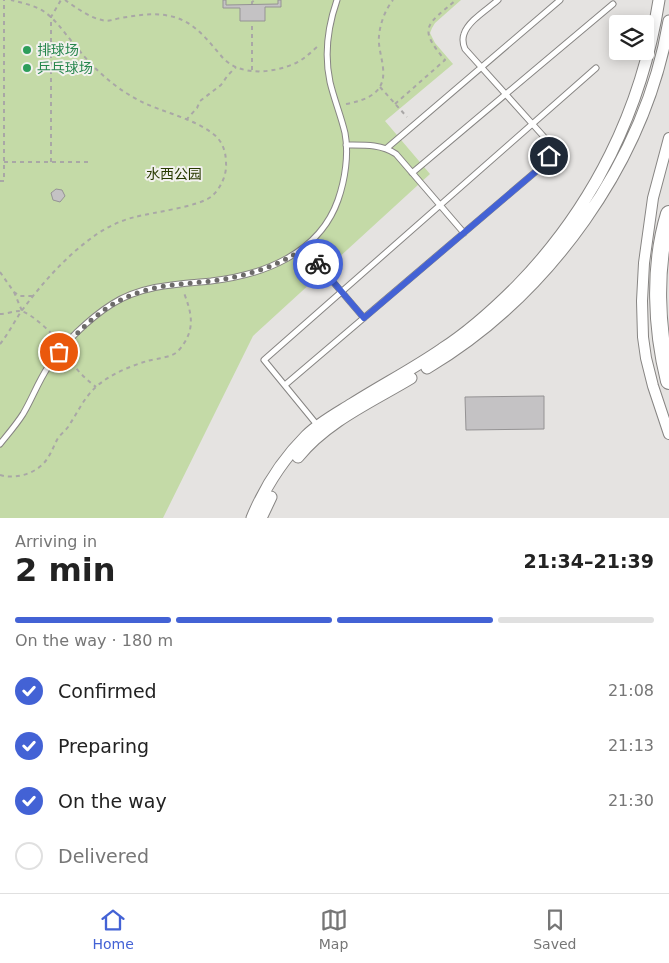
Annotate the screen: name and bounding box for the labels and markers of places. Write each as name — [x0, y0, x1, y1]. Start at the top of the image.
place label: 排球场 — [37, 42, 79, 58]
marker: 排球场 — [21, 44, 33, 56]
place label: 乒乓球场 — [37, 60, 93, 76]
marker: 乒乓球场 — [21, 62, 33, 74]
pin — [528, 135, 570, 177]
pin — [38, 331, 80, 373]

